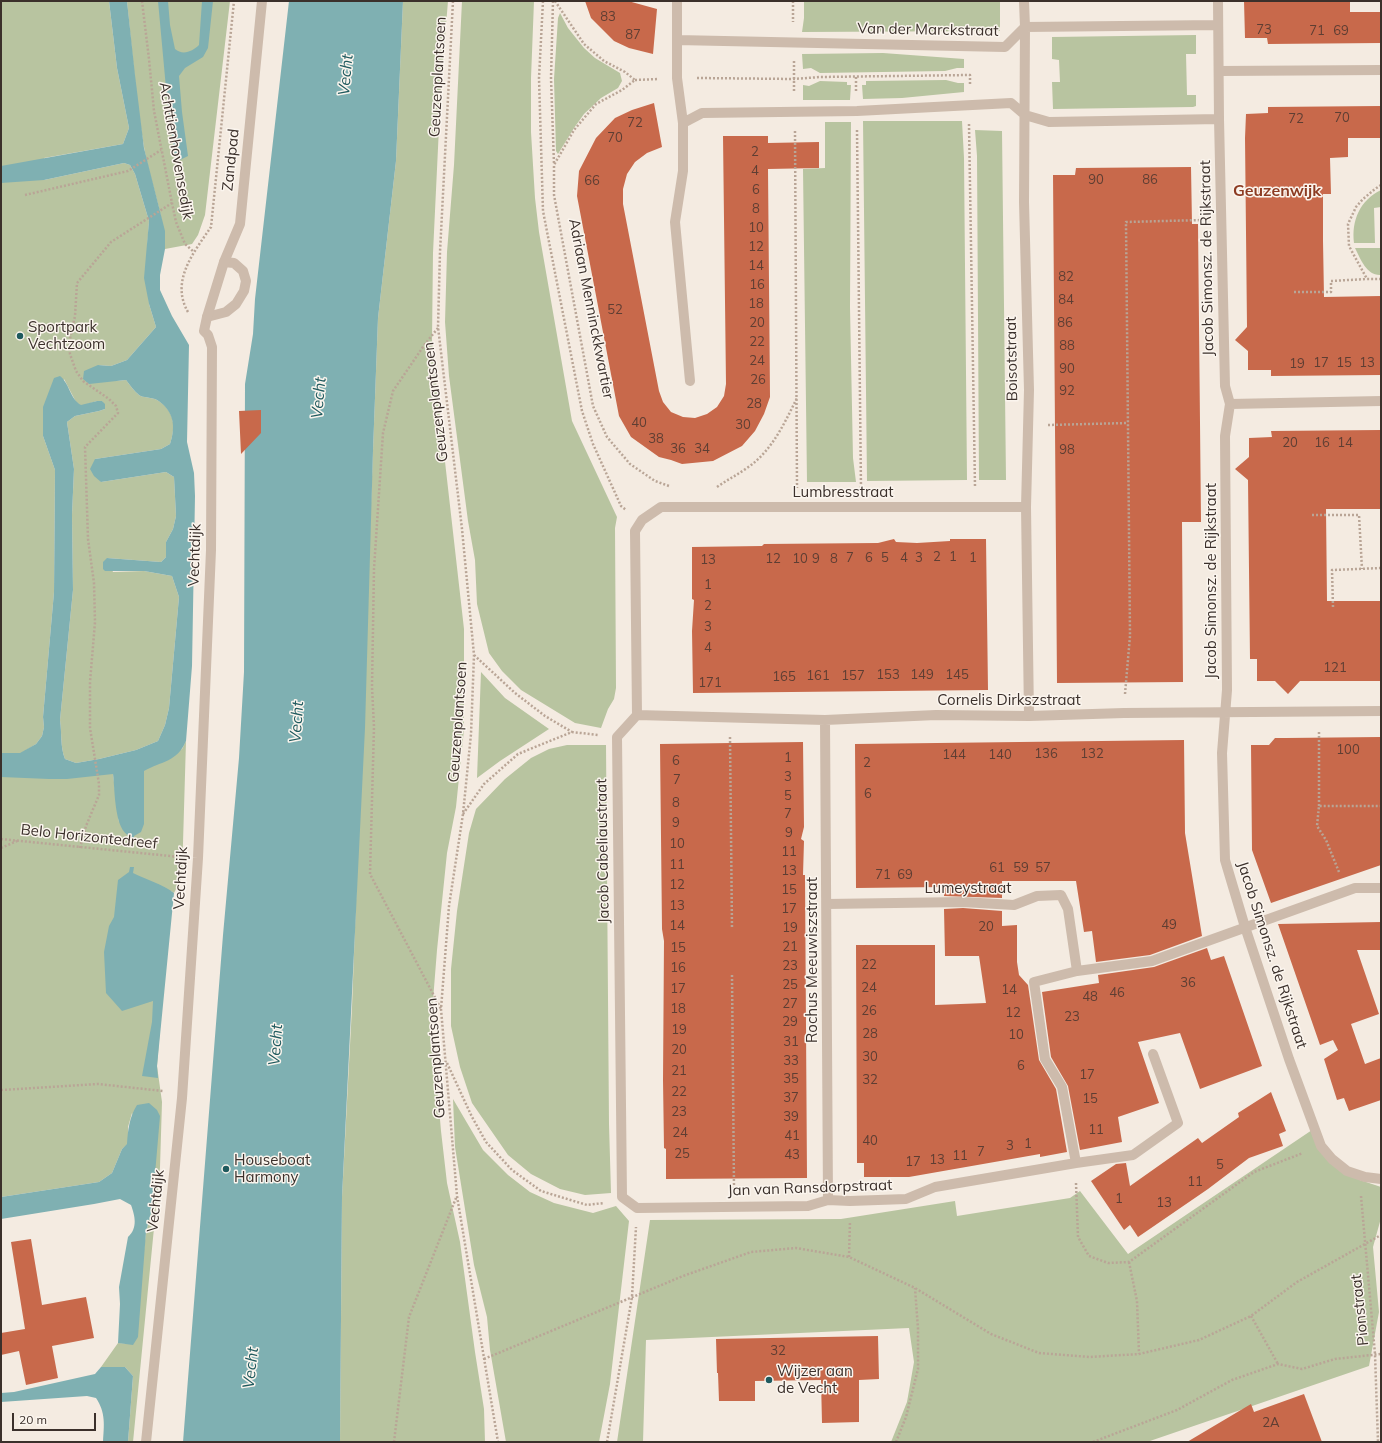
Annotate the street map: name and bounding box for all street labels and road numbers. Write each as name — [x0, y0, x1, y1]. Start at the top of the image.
street label: Geuzenplantsoen — [426, 16, 450, 138]
street label: Van der Marckstraat — [857, 20, 999, 40]
street label: Achttienhovensedijk — [155, 81, 197, 221]
street label: Zandpad — [219, 128, 243, 192]
street label: Jacob Simonsz. de Rijkstraat — [1196, 160, 1218, 356]
street label: Adriaan Menninckkwartier — [565, 217, 617, 401]
street label: Boisotstraat — [1002, 316, 1022, 402]
street label: Geuzenplantsoen — [420, 341, 452, 463]
street label: Lumbresstraat — [792, 483, 894, 501]
street label: Jacob Simonsz. de Rijkstraat — [1202, 483, 1220, 679]
street label: Vechtdijk — [185, 523, 205, 587]
street label: Geuzenplantsoen — [445, 661, 471, 783]
street label: Cornelis Dirkszstraat — [937, 691, 1081, 709]
street label: Jacob Cabeliaustraat — [593, 778, 613, 924]
street label: Belo Horizontedreef — [20, 821, 158, 853]
street label: Vechtdijk — [170, 846, 192, 910]
street label: Jacob Simonsz. de Rijkstraat — [1233, 859, 1311, 1051]
street label: Rochus Meeuwiszstraat — [803, 877, 821, 1043]
street label: Lumeystraat — [925, 879, 1011, 897]
street label: Geuzenplantsoen — [423, 997, 449, 1119]
street label: Vechtdijk — [144, 1169, 168, 1233]
street label: Jan van Ransdorpstraat — [727, 1176, 893, 1200]
street label: Pionstraat — [1347, 1273, 1373, 1347]

